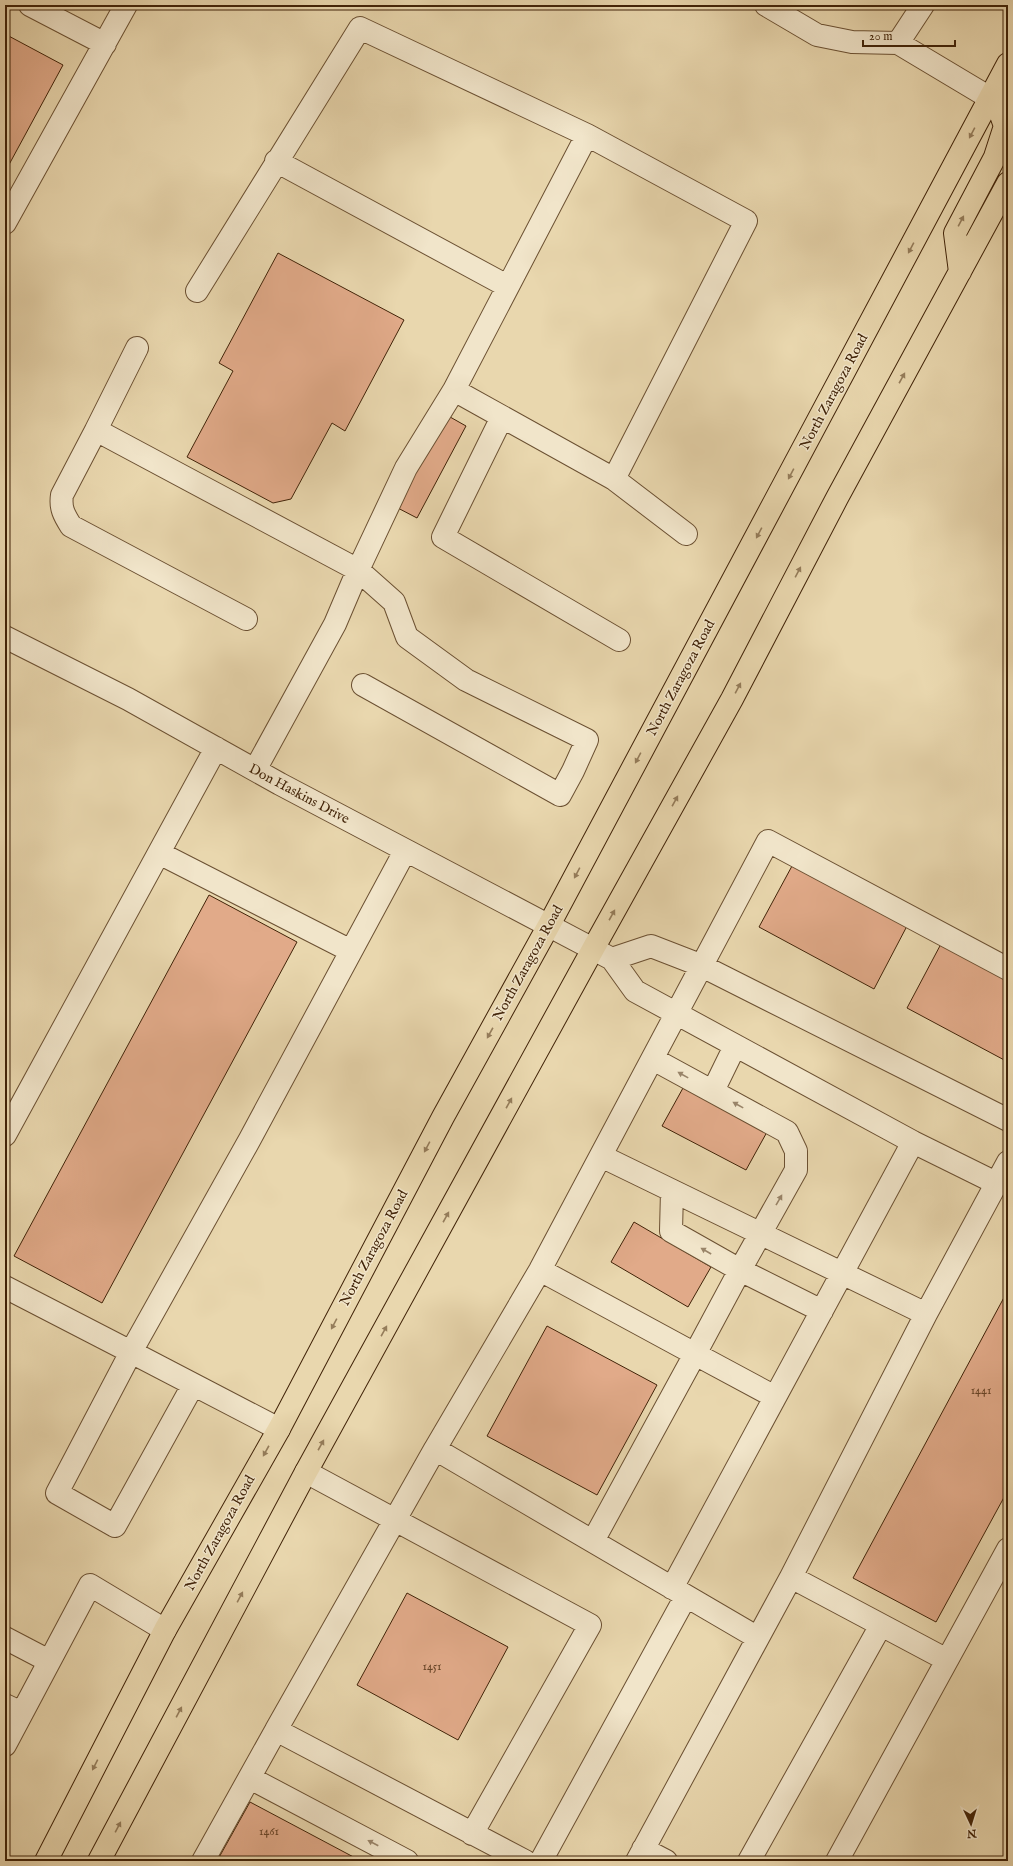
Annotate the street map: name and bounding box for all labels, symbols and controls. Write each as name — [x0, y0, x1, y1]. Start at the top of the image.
scale bar — [863, 22, 955, 48]
text: 20 m — [869, 29, 892, 44]
one-way arrow — [968, 127, 975, 138]
one-way arrow — [958, 215, 965, 227]
one-way arrow — [907, 242, 914, 253]
street label: North Zaragoza Road — [796, 330, 872, 453]
one-way arrow — [899, 372, 906, 384]
one-way arrow — [787, 468, 794, 479]
one-way arrow — [756, 527, 762, 539]
one-way arrow — [795, 567, 802, 578]
street label: North Zaragoza Road — [643, 616, 719, 739]
one-way arrow — [735, 682, 741, 693]
one-way arrow — [635, 753, 641, 764]
street label: Don Haskins Drive — [246, 760, 353, 828]
one-way arrow — [672, 795, 679, 807]
one-way arrow — [573, 867, 580, 879]
street label: North Zaragoza Road — [489, 902, 567, 1024]
one-way arrow — [608, 909, 615, 921]
one-way arrow — [486, 1027, 493, 1039]
one-way arrow — [677, 1071, 689, 1078]
one-way arrow — [505, 1097, 512, 1109]
one-way arrow — [732, 1102, 744, 1109]
one-way arrow — [424, 1141, 431, 1153]
street label: North Zaragoza Road — [336, 1186, 412, 1309]
one-way arrow — [775, 1194, 782, 1206]
one-way arrow — [443, 1211, 449, 1223]
one-way arrow — [700, 1247, 712, 1254]
one-way arrow — [331, 1318, 337, 1330]
one-way arrow — [380, 1325, 387, 1337]
house number: 1441 — [971, 1383, 991, 1398]
one-way arrow — [318, 1439, 325, 1451]
one-way arrow — [263, 1445, 270, 1457]
street label: North Zaragoza Road — [181, 1472, 259, 1594]
one-way arrow — [236, 1591, 243, 1603]
house number: 1451 — [422, 1659, 442, 1674]
one-way arrow — [175, 1706, 182, 1718]
one-way arrow — [92, 1759, 98, 1771]
north arrow — [951, 1804, 991, 1844]
one-way arrow — [114, 1821, 121, 1832]
house number: 1461 — [259, 1824, 279, 1839]
text: N — [966, 1826, 978, 1840]
one-way arrow — [367, 1839, 379, 1846]

